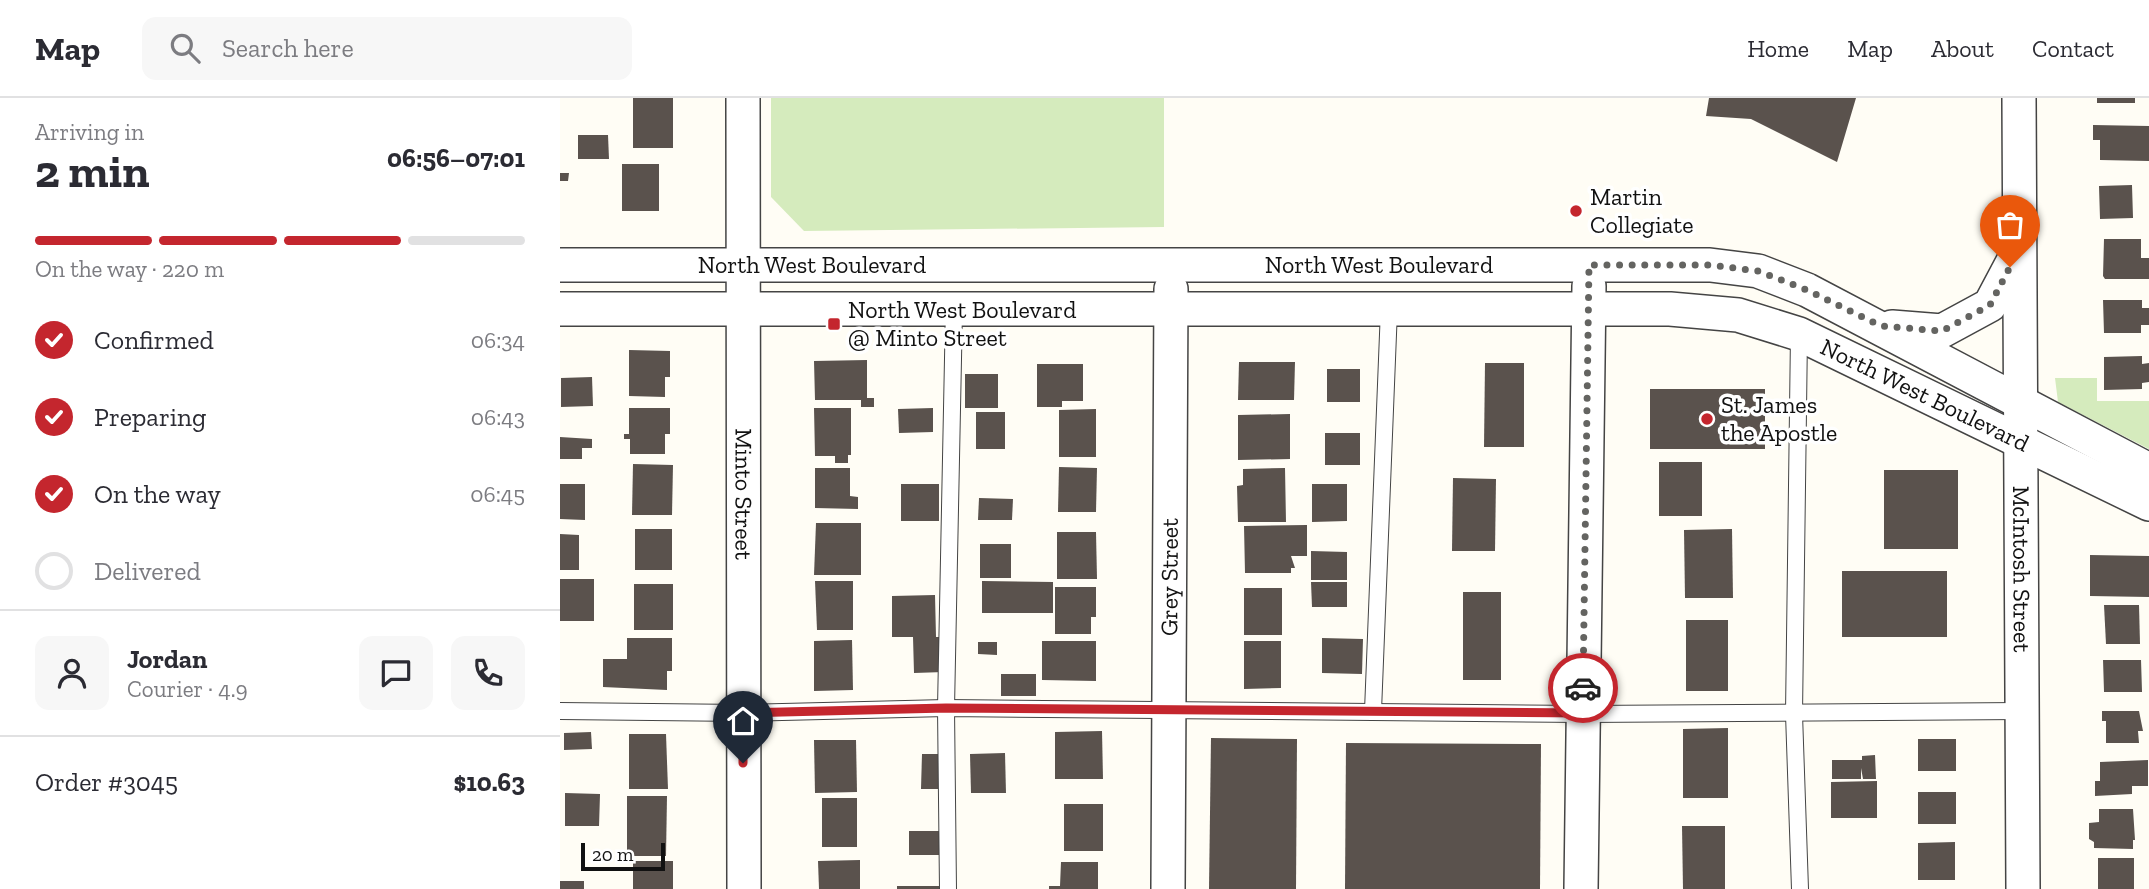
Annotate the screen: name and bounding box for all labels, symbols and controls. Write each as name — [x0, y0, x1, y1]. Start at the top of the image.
search box — [142, 17, 632, 80]
text: Map — [35, 29, 100, 68]
icon: search — [166, 29, 204, 67]
text: Search here — [222, 32, 354, 64]
text: Home — [1747, 34, 1809, 63]
text: Map — [1847, 34, 1893, 63]
text: About — [1931, 34, 1994, 63]
text: Contact — [2032, 34, 2114, 63]
text: Arriving in — [35, 118, 144, 146]
text: 06:56–07:01 — [387, 142, 525, 174]
text: 2 min — [35, 144, 150, 199]
place label: Martin Collegiate — [1590, 182, 1694, 239]
pin — [1980, 195, 2040, 267]
marker: Martin Collegiate — [1568, 203, 1584, 219]
icon: bag — [1991, 206, 2029, 244]
street label: North West Boulevard — [698, 250, 926, 279]
street label: North West Boulevard — [1265, 250, 1493, 279]
text: On the way · 220 m — [35, 255, 224, 283]
place label: North West Boulevard @ Minto Street — [848, 295, 1076, 352]
marker: North West Boulevard @ Minto Street — [826, 316, 842, 332]
icon: check — [35, 321, 73, 359]
text: Confirmed — [94, 324, 214, 356]
text: 06:34 — [471, 326, 525, 354]
street label: North West Boulevard — [1816, 332, 2034, 458]
place label: St. James the Apostle — [1721, 390, 1837, 447]
icon: check — [35, 398, 73, 436]
text: Preparing — [94, 401, 206, 433]
text: 06:43 — [471, 403, 525, 431]
marker: St. James the Apostle — [1699, 411, 1715, 427]
street label: Minto Street — [729, 428, 759, 560]
icon: check — [35, 475, 73, 513]
text: On the way — [94, 478, 221, 510]
text: 06:45 — [470, 480, 525, 508]
street label: McIntosh Street — [2007, 486, 2037, 652]
street label: Grey Street — [1154, 518, 1184, 636]
text: Delivered — [94, 555, 201, 587]
button: person — [35, 636, 109, 710]
button: chat — [359, 636, 433, 710]
button: phone — [451, 636, 525, 710]
text: Jordan — [127, 643, 207, 675]
courier — [1548, 653, 1618, 723]
icon: car — [1564, 669, 1602, 707]
text: Courier · 4.9 — [127, 675, 248, 703]
pin — [713, 691, 773, 763]
icon: home — [724, 702, 762, 740]
text: Order #3045 — [35, 766, 178, 798]
text: $10.63 — [453, 766, 525, 798]
scale bar — [581, 840, 665, 872]
text: 20 m — [592, 843, 633, 866]

